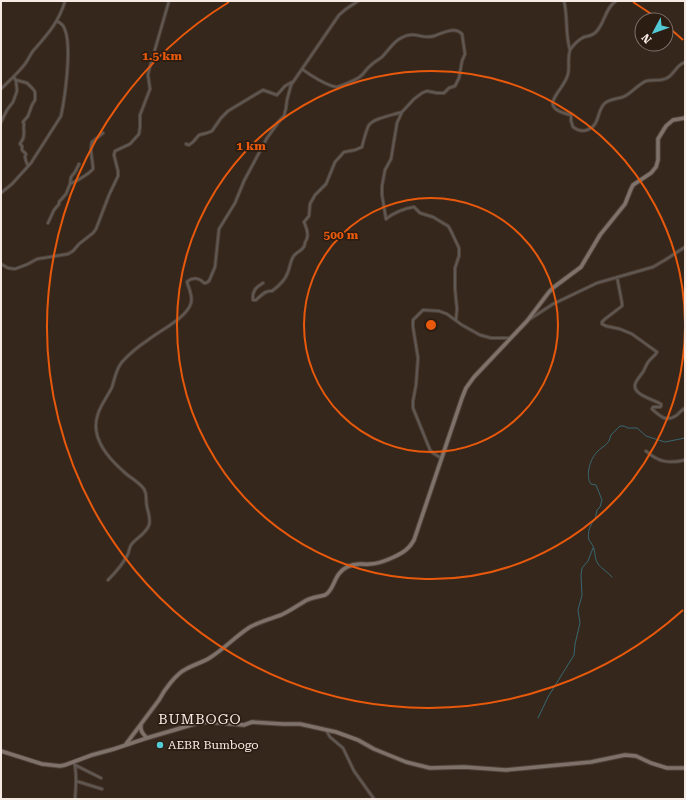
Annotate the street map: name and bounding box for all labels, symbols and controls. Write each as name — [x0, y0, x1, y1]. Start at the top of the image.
north arrow — [634, 12, 674, 52]
text: N — [639, 30, 655, 46]
text: 1.5 km — [142, 49, 182, 63]
text: 1 km — [236, 139, 266, 153]
text: 500 m — [324, 228, 359, 242]
centre of rings — [424, 318, 438, 332]
district label: BUMBOGO — [158, 711, 242, 727]
place label: AEBR Bumbogo — [168, 738, 259, 752]
marker: AEBR Bumbogo — [155, 740, 165, 750]

